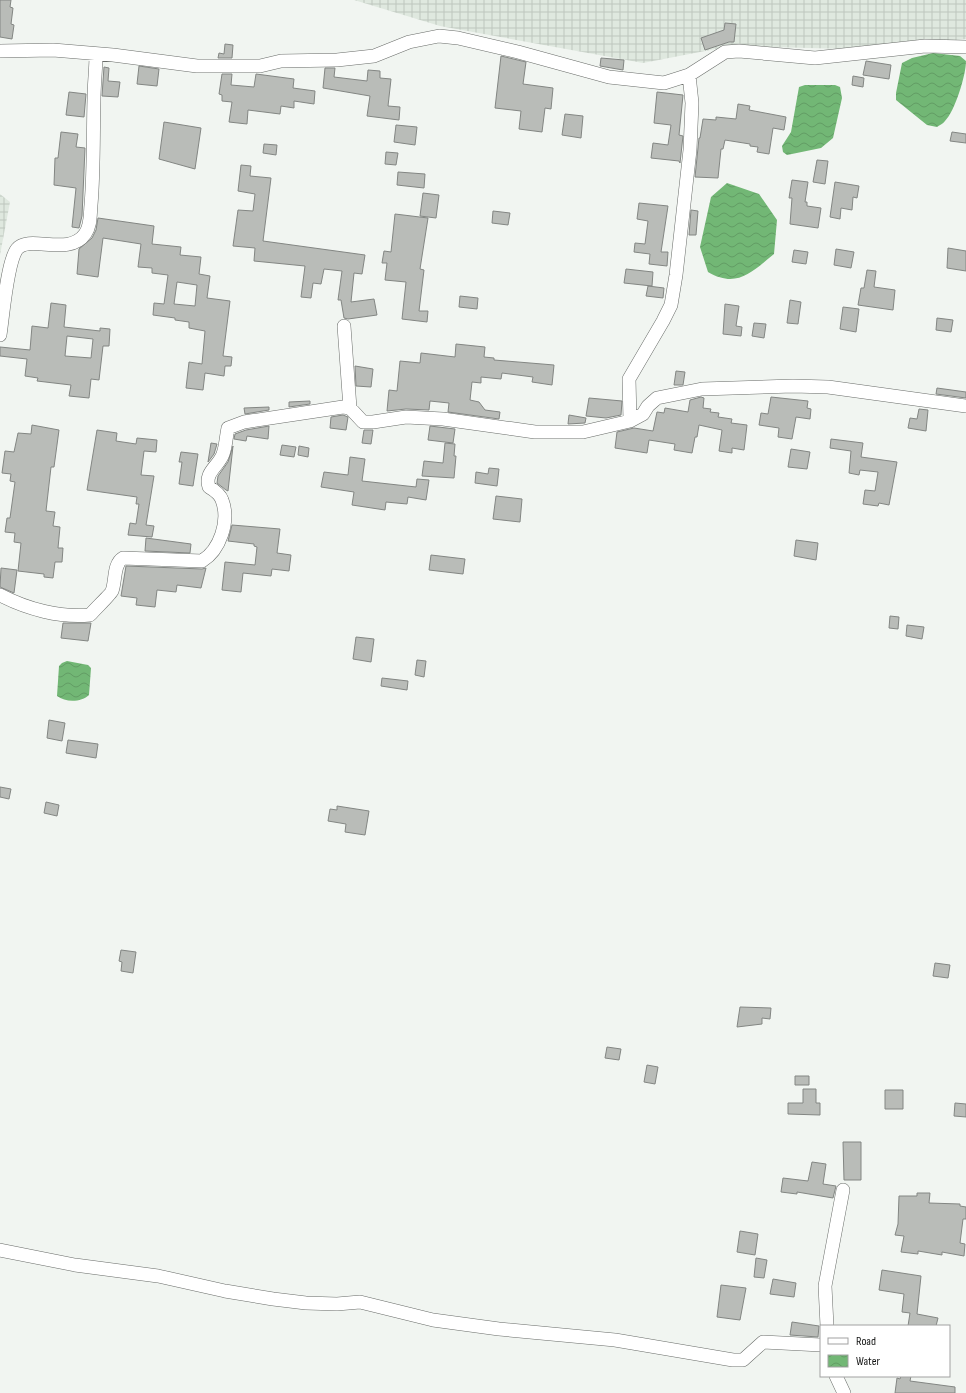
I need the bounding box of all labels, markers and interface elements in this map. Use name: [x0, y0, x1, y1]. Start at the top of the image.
legend: [820, 1325, 950, 1377]
text: Road: [856, 1334, 876, 1349]
text: Water: [856, 1354, 880, 1369]

